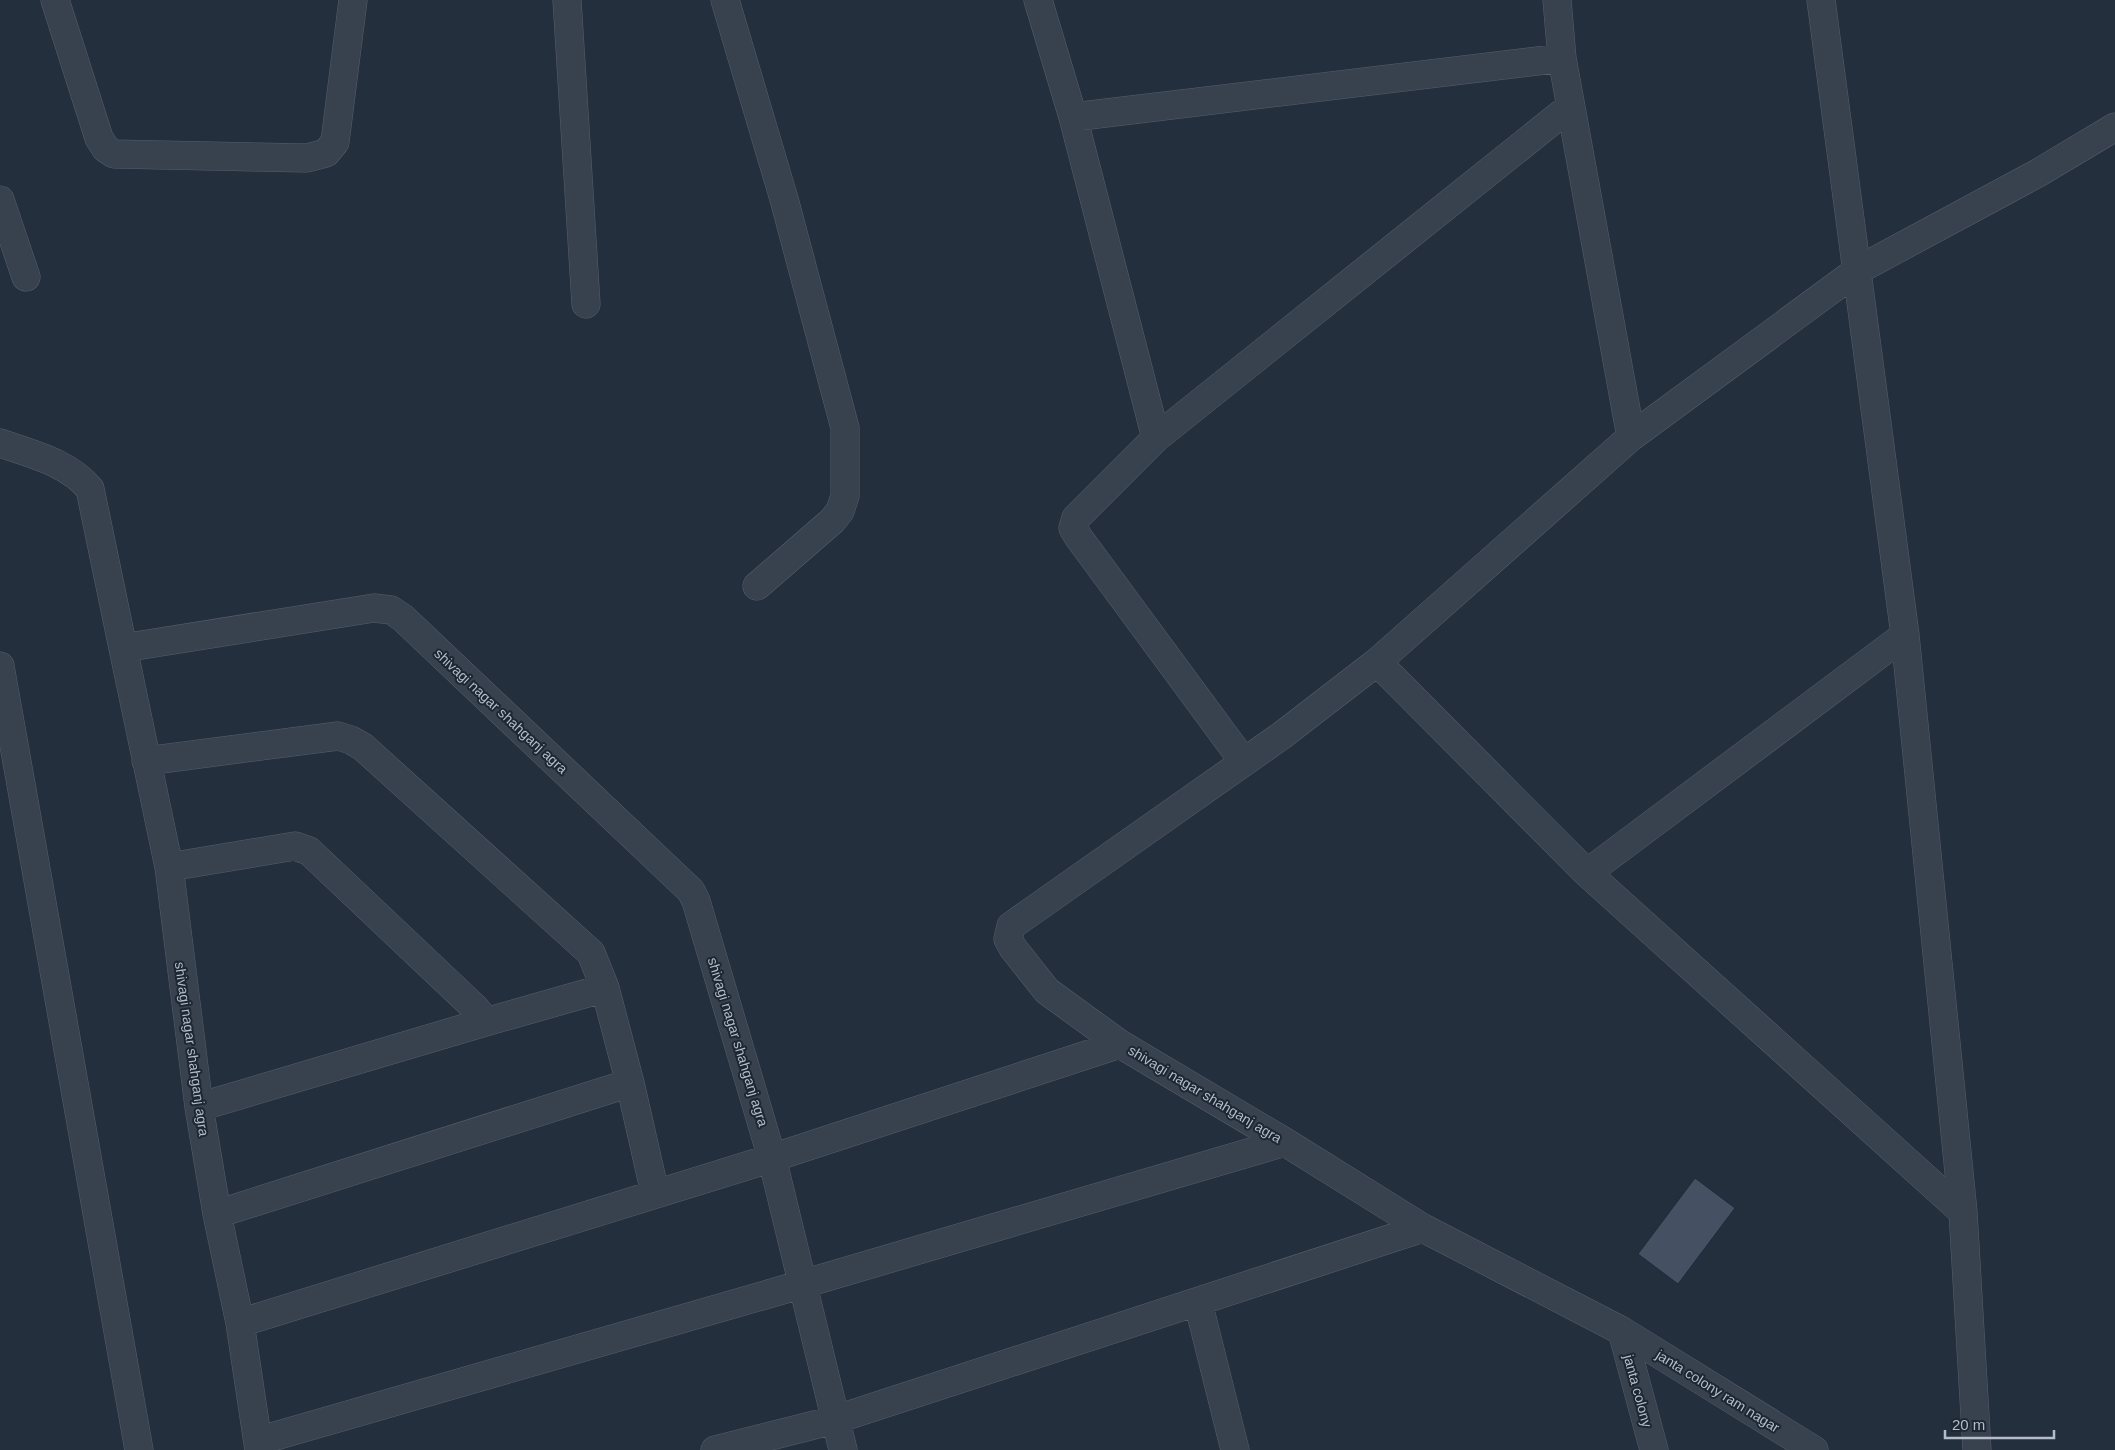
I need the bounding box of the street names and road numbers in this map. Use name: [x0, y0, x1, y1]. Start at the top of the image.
street label: shivagi nagar shahganj agra: [431, 645, 571, 777]
street label: shivagi nagar shahganj agra: [705, 956, 771, 1129]
street label: shivagi nagar shahganj agra: [172, 961, 212, 1137]
street label: shivagi nagar shahganj agra: [1125, 1042, 1285, 1146]
street label: janta colony ram nagar: [1653, 1346, 1783, 1436]
street label: janta colony: [1620, 1352, 1655, 1429]

